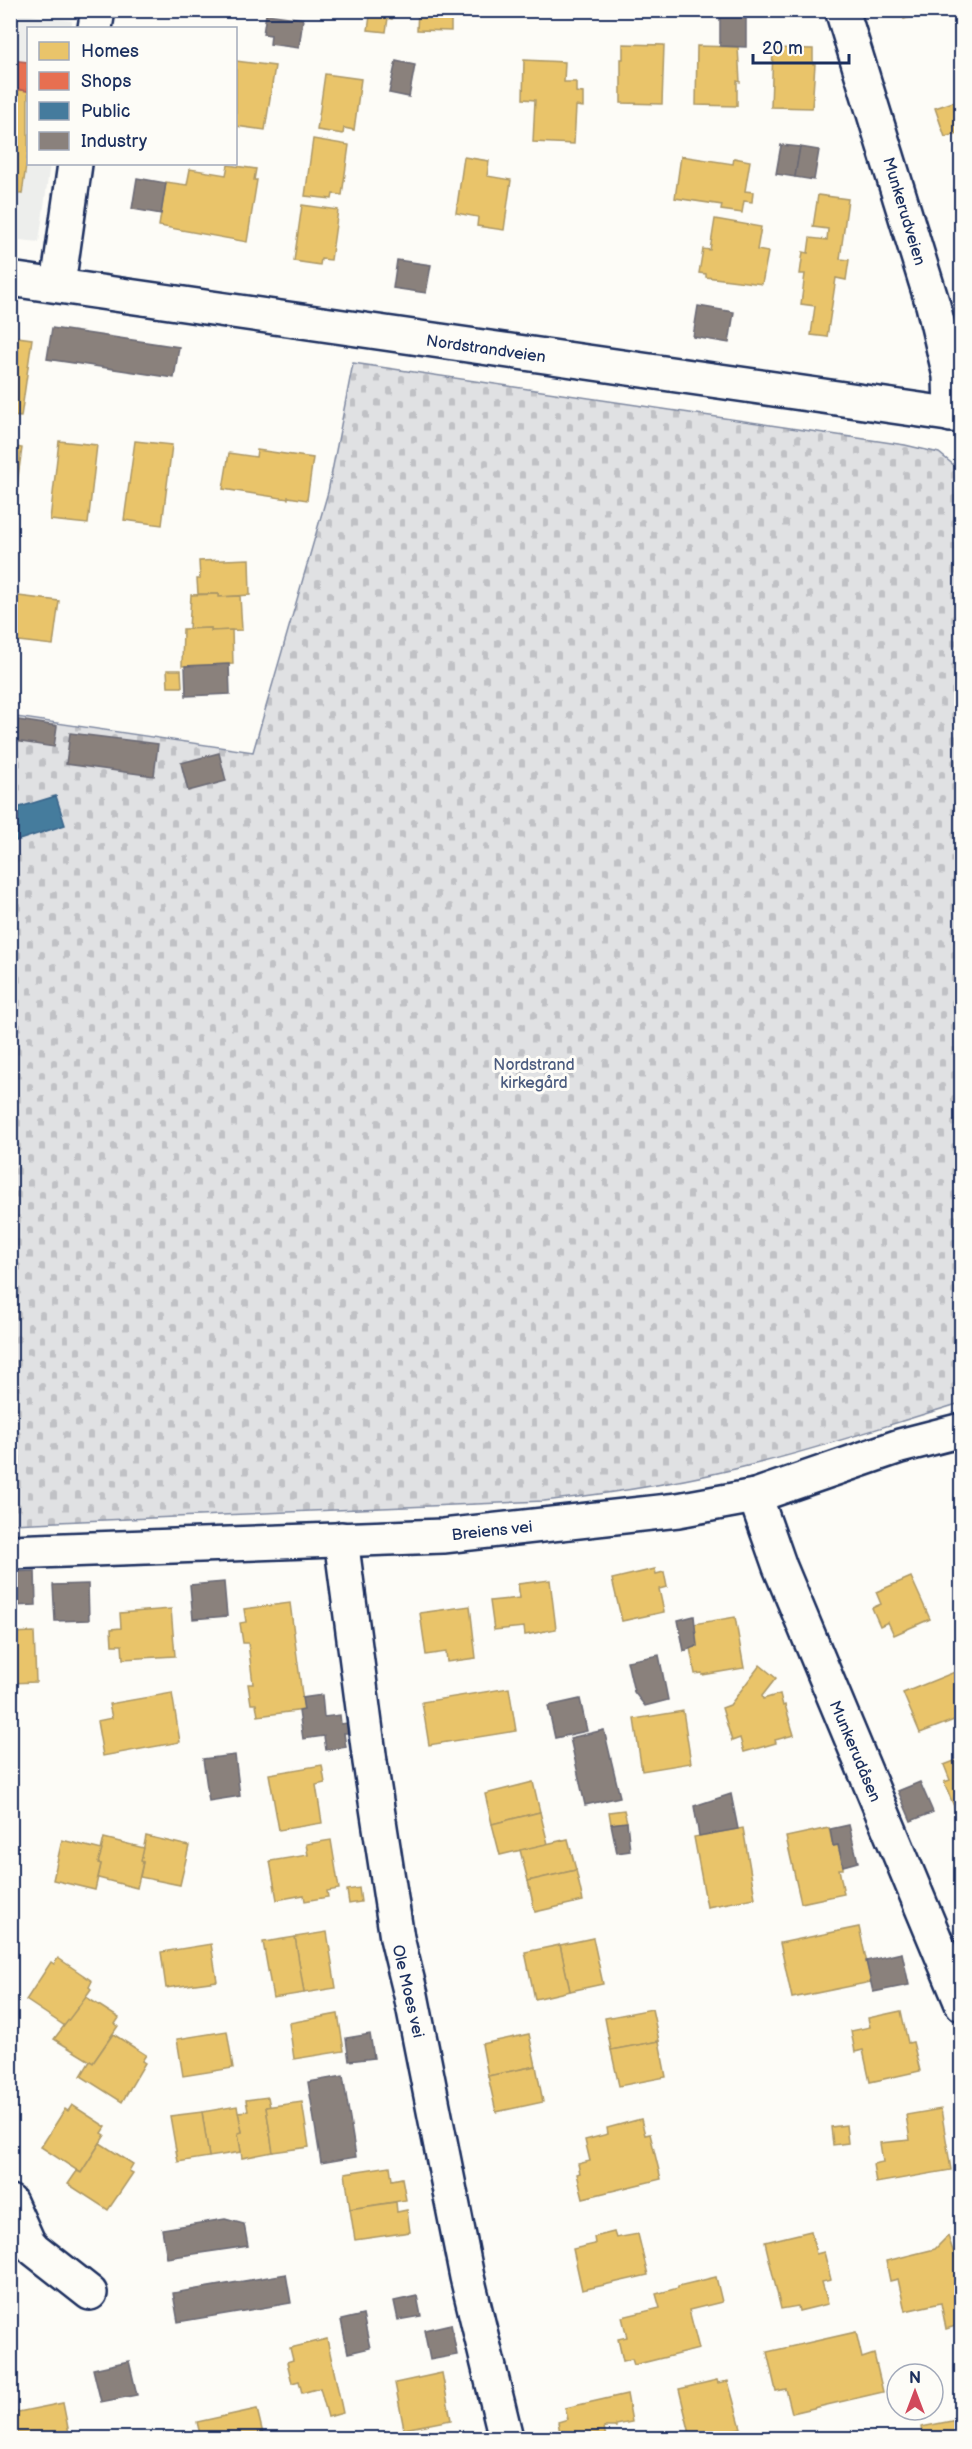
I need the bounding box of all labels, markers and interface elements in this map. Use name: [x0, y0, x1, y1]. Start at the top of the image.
legend: [27, 27, 237, 165]
scale bar: [753, 27, 849, 65]
text: 20 m: [762, 38, 803, 59]
text: Homes: [81, 41, 139, 62]
text: Shops: [81, 71, 132, 92]
text: Public: [81, 101, 130, 122]
text: Industry: [81, 131, 148, 152]
street label: Munkerudveien: [878, 155, 929, 268]
street label: Nordstrandveien: [425, 332, 547, 367]
park label: Nordstrand kirkegård: [493, 1056, 575, 1093]
street label: Breiens vei: [451, 1518, 533, 1545]
street label: Munkerudåsen: [825, 1698, 884, 1805]
street label: Ole Moes vei: [388, 1943, 427, 2040]
north arrow: [885, 2362, 945, 2422]
text: N: [909, 2369, 921, 2388]

